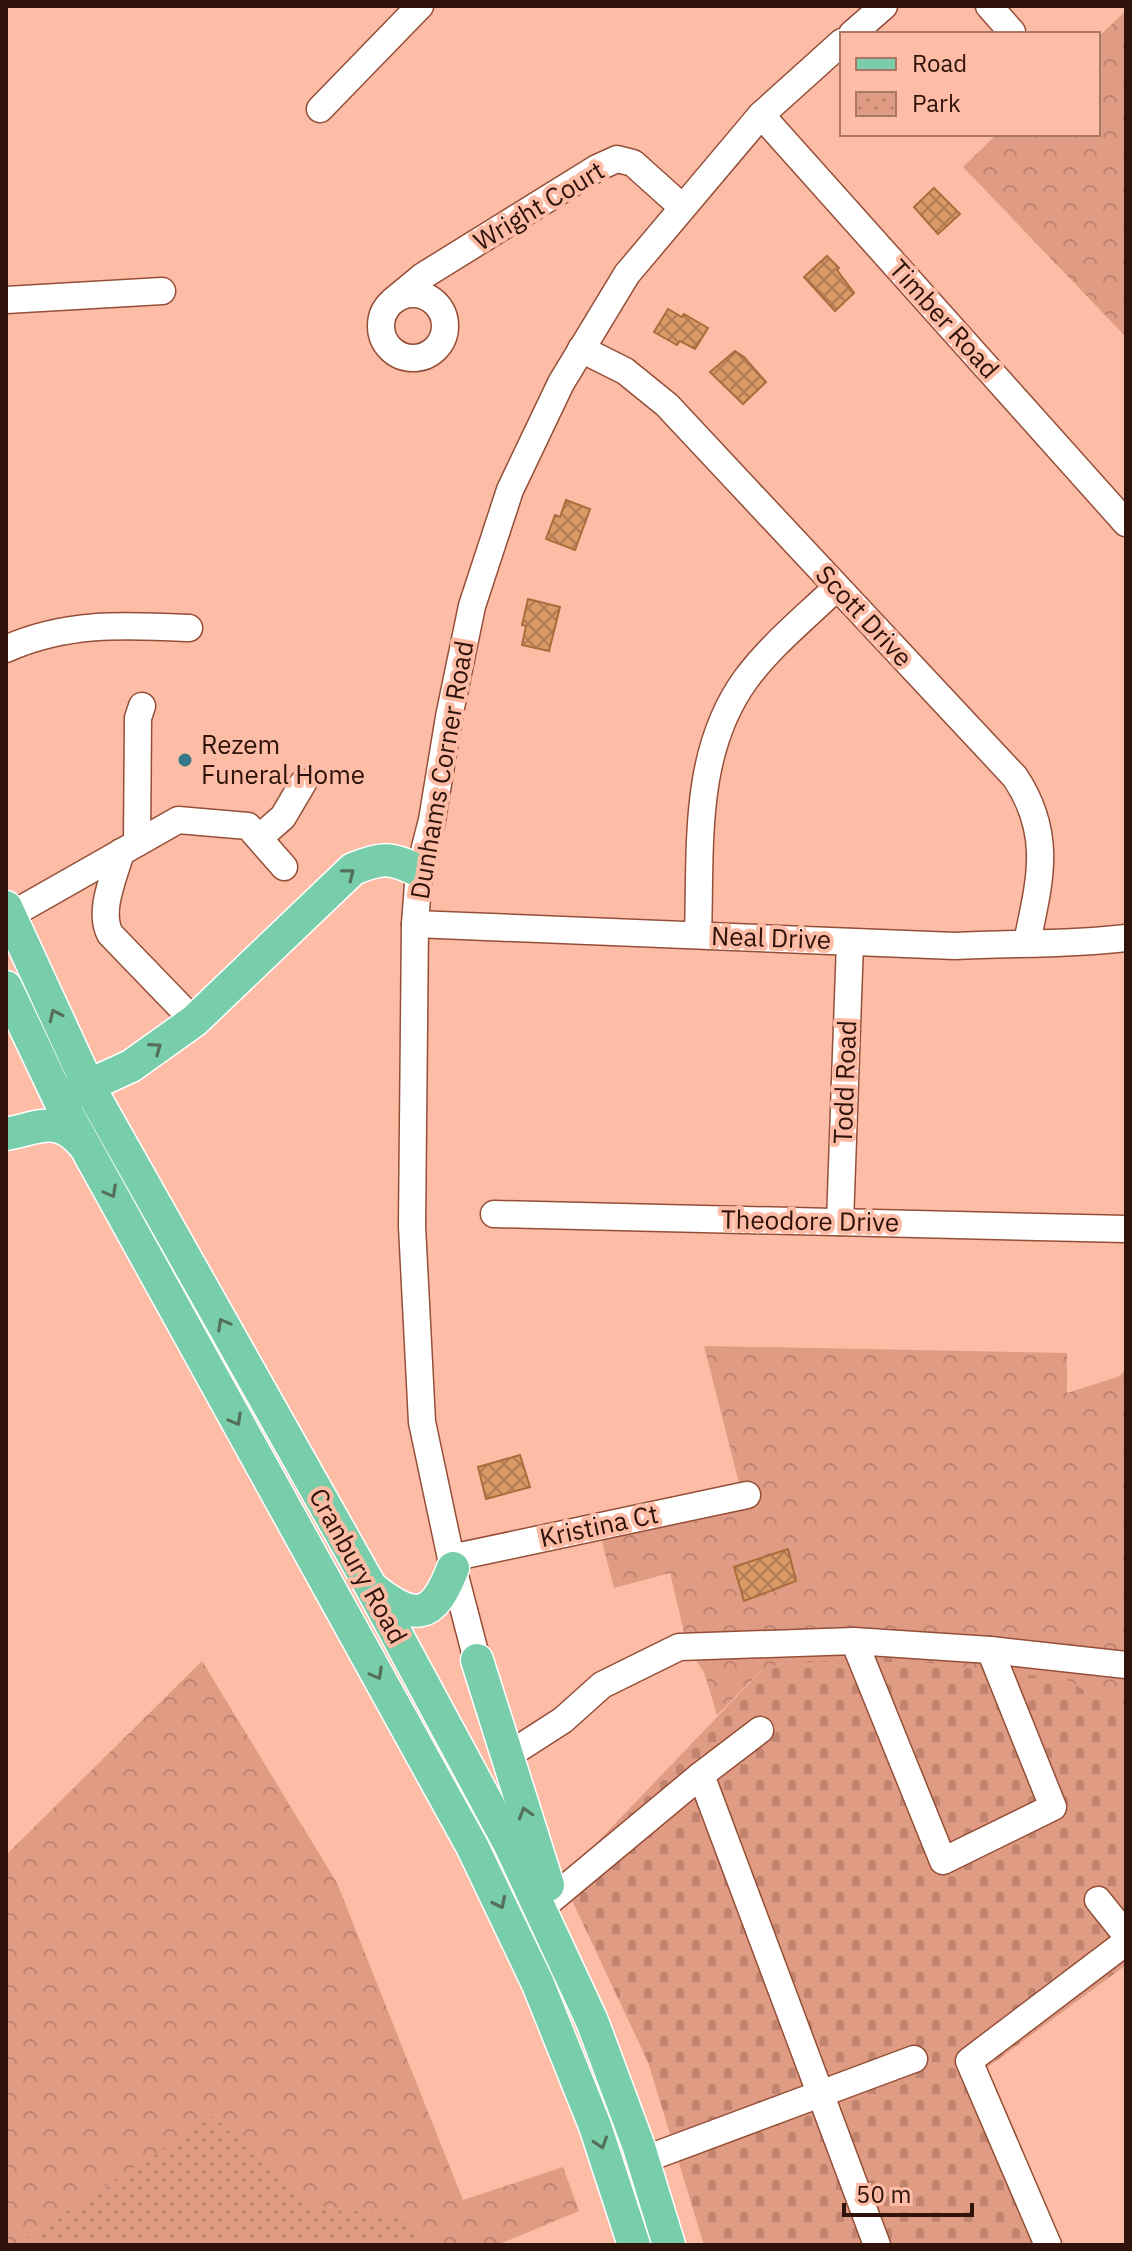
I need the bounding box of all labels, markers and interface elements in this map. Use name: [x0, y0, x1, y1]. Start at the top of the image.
legend: [840, 32, 1100, 136]
text: Road: [912, 47, 967, 79]
text: Park: [912, 87, 961, 119]
street label: Wright Court: [467, 153, 610, 258]
street label: Timber Road: [882, 252, 1007, 385]
street label: Scott Drive: [809, 557, 921, 673]
street label: Dunhams Corner Road: [402, 638, 480, 902]
place label: Rezem Funeral Home: [201, 727, 365, 791]
marker: Rezem Funeral Home: [176, 751, 194, 769]
one-way arrow: [340, 870, 355, 884]
street label: Neal Drive: [710, 918, 832, 956]
one-way arrow: [49, 1008, 65, 1023]
street label: Todd Road: [825, 1020, 863, 1144]
one-way arrow: [148, 1043, 162, 1058]
one-way arrow: [101, 1184, 116, 1198]
street label: Theodore Drive: [721, 1201, 899, 1239]
one-way arrow: [217, 1319, 233, 1333]
one-way arrow: [227, 1411, 242, 1426]
street label: Cranbury Road: [302, 1482, 416, 1649]
street label: Kristina Ct: [536, 1496, 661, 1554]
one-way arrow: [367, 1665, 383, 1680]
one-way arrow: [518, 1807, 534, 1821]
one-way arrow: [490, 1895, 506, 1910]
one-way arrow: [591, 2135, 607, 2149]
scale bar: [844, 2167, 972, 2217]
text: 50 m: [856, 2178, 911, 2210]

